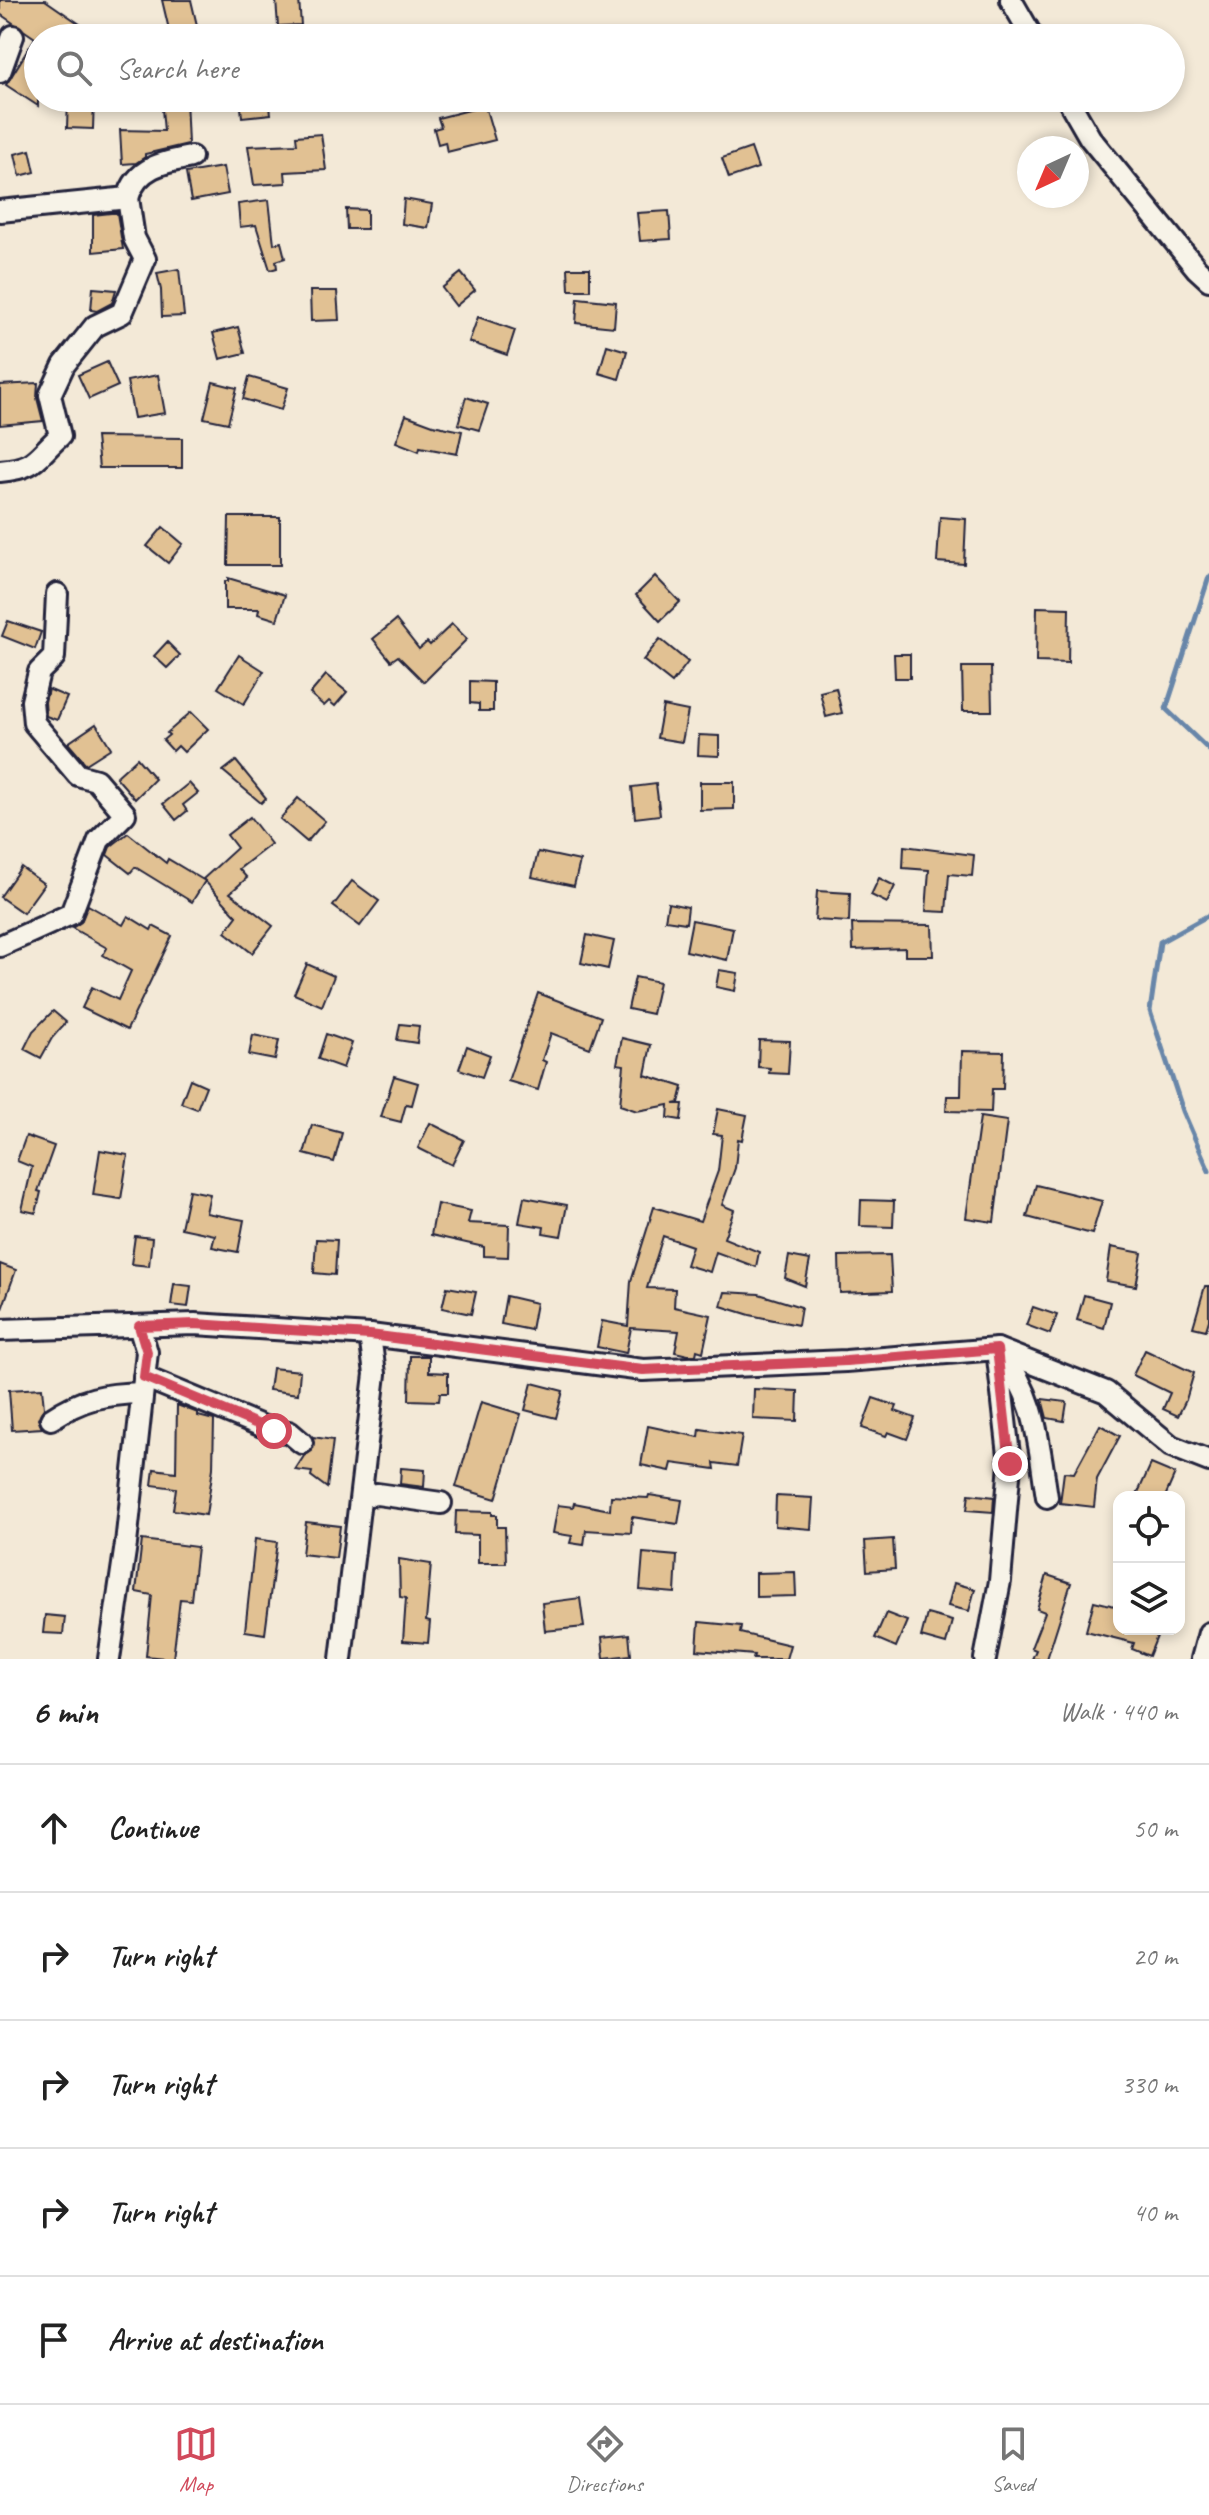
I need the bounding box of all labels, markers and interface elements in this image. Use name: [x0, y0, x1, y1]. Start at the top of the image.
search box: [24, 24, 1185, 112]
icon: search: [52, 46, 96, 90]
text: Search here: [116, 49, 238, 87]
north arrow: [1017, 136, 1089, 208]
route start: [256, 1413, 292, 1449]
route end: [992, 1446, 1028, 1482]
map controls: [1113, 1491, 1185, 1635]
button: locate: [1113, 1491, 1185, 1563]
button: layers: [1113, 1563, 1185, 1635]
text: 6 min: [32, 1690, 98, 1733]
text: Walk · 440 m: [1060, 1695, 1177, 1728]
icon: ahead: [32, 1806, 76, 1850]
text: Continue: [108, 1809, 198, 1847]
text: 50 m: [1133, 1812, 1177, 1845]
icon: right: [32, 1934, 76, 1978]
text: Turn right: [108, 1937, 213, 1975]
text: 20 m: [1133, 1940, 1177, 1973]
icon: right: [32, 2062, 76, 2106]
text: Turn right: [108, 2065, 213, 2103]
text: 330 m: [1121, 2068, 1177, 2101]
icon: right: [32, 2190, 76, 2234]
text: Turn right: [108, 2193, 213, 2231]
text: 40 m: [1133, 2196, 1177, 2229]
icon: arrive: [32, 2318, 76, 2362]
text: Arrive at destination: [108, 2321, 323, 2359]
tab: Map: [174, 2422, 218, 2498]
tab: Directions: [566, 2422, 643, 2498]
tab: Saved: [991, 2422, 1035, 2498]

